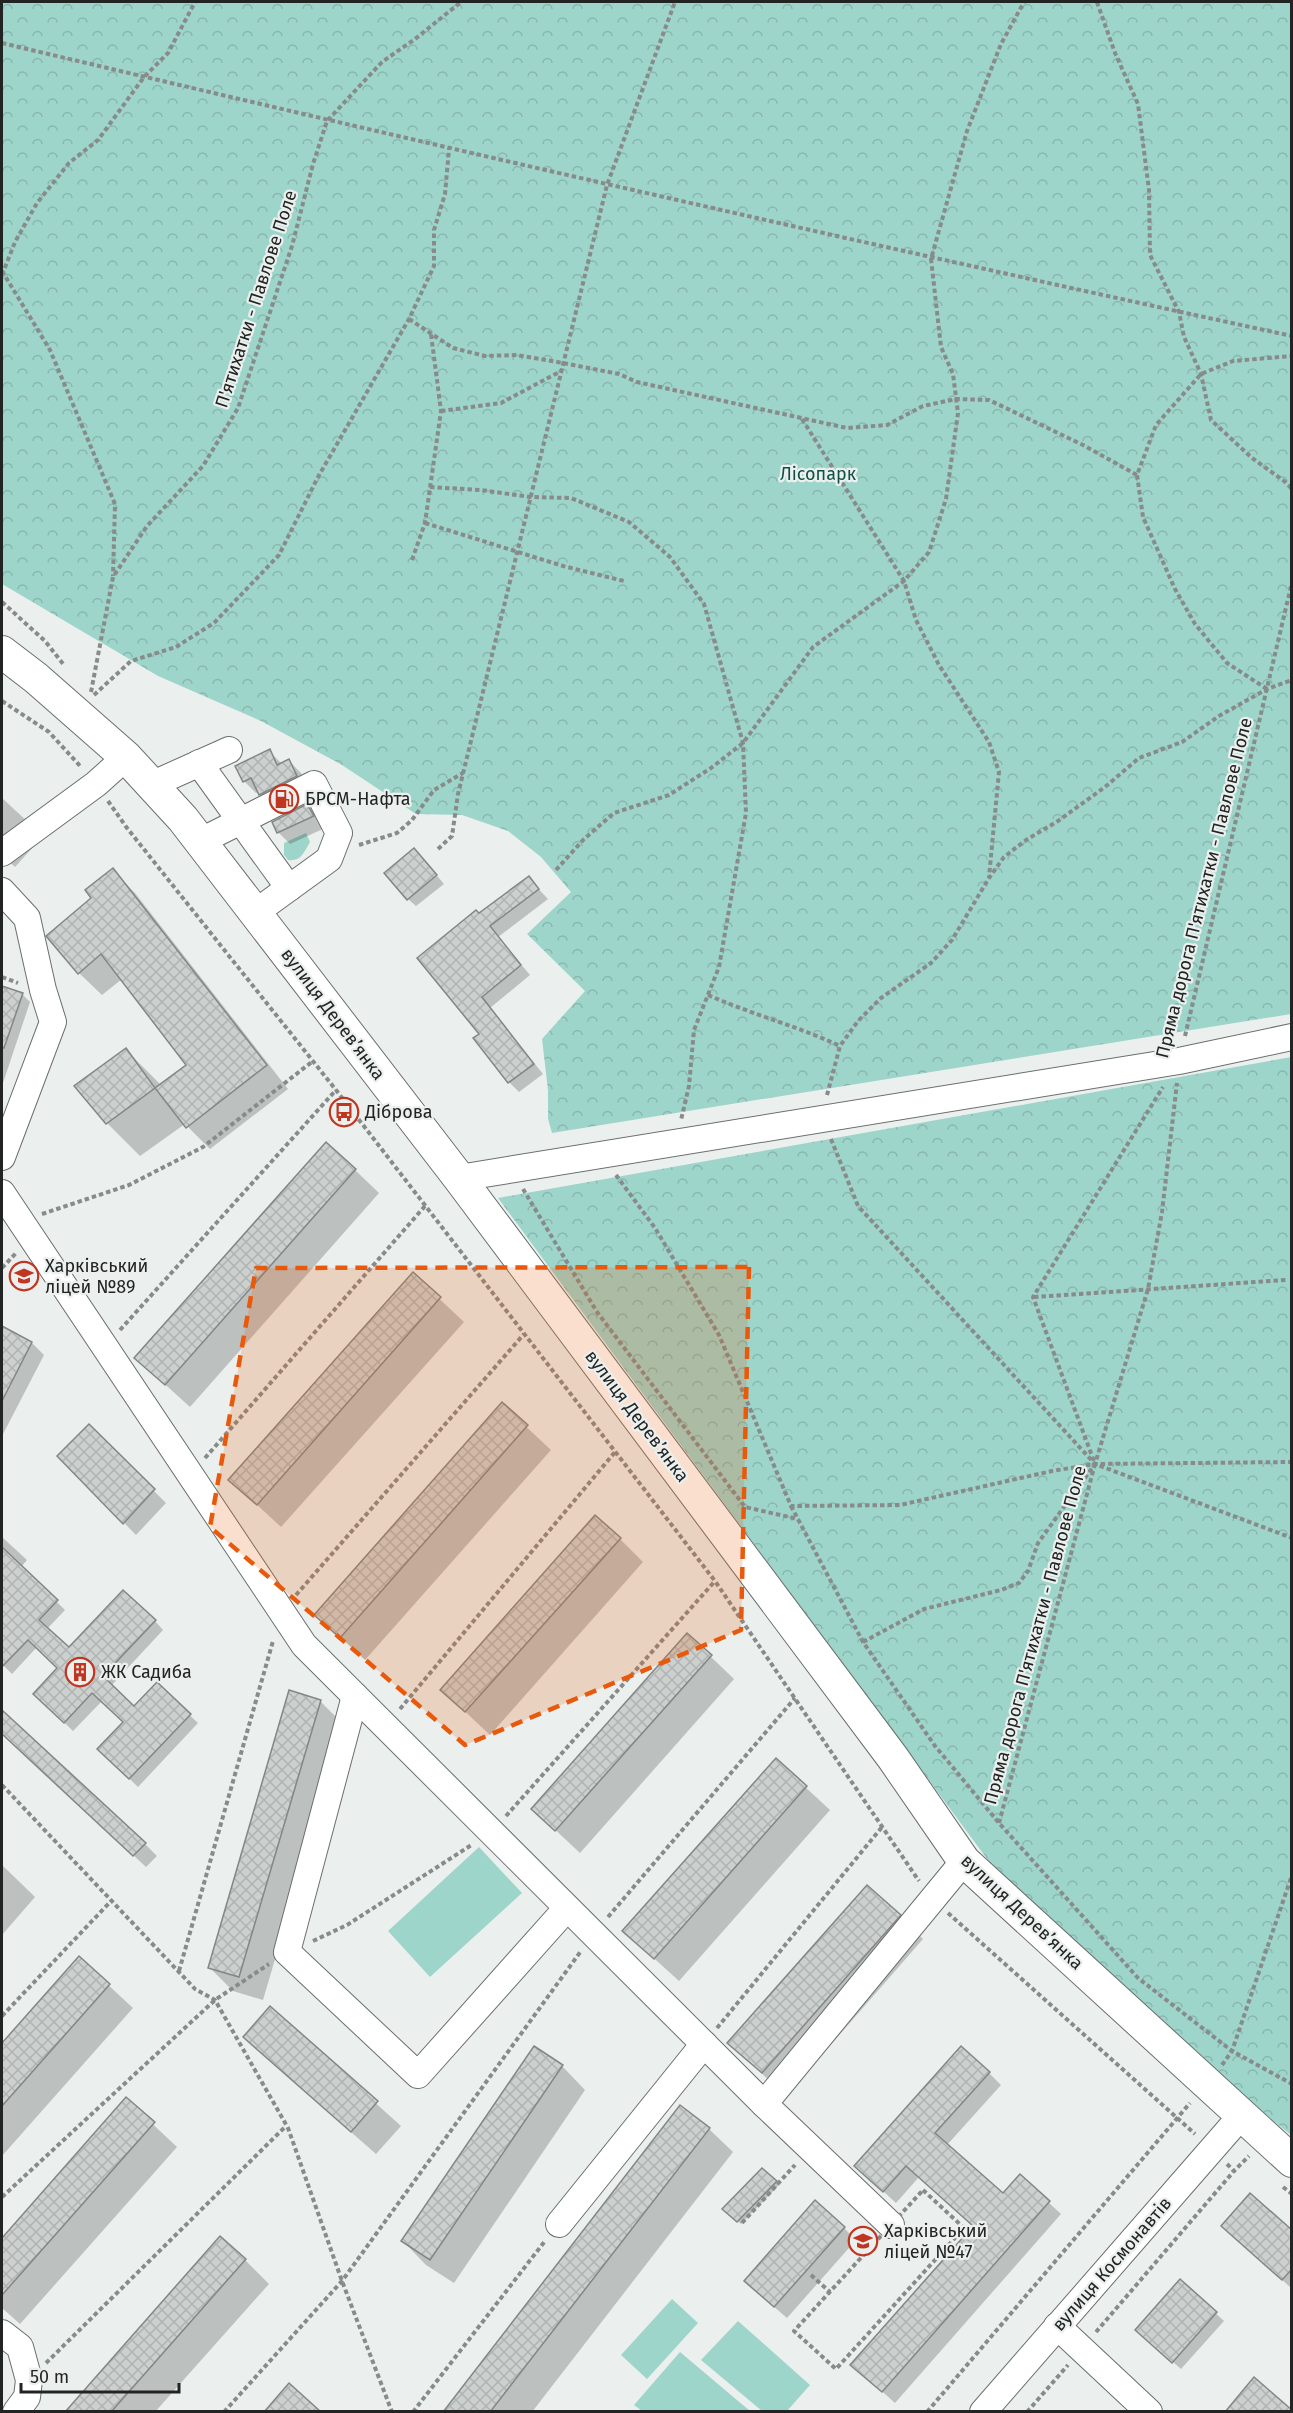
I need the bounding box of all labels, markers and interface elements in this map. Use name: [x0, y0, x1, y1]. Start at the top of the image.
street label: П'ятихатки - Павлове Поле: [210, 187, 302, 411]
park label: Лісопарк: [780, 463, 857, 485]
street label: Пряма дорога П'ятихатки - Павлове Поле: [1151, 715, 1257, 1061]
fuel station icon: БРСМ-Нафта: [268, 783, 300, 815]
place label: БРСМ-Нафта: [305, 788, 411, 810]
street label: вулиця Дерев’янка: [276, 944, 390, 1084]
bus stop icon: Діброва: [328, 1096, 360, 1128]
place label: Діброва: [364, 1101, 432, 1123]
place label: Харківський ліцей №89: [45, 1255, 148, 1298]
school or university icon: Харківський ліцей №89: [8, 1260, 40, 1292]
street label: вулиця Дерев’янка: [580, 1346, 694, 1486]
street label: Пряма дорога П'ятихатки - Павлове Поле: [979, 1463, 1091, 1807]
building icon: ЖК Садиба: [64, 1656, 96, 1688]
place label: ЖК Садиба: [101, 1661, 192, 1683]
street label: вулиця Дерев’янка: [956, 1850, 1088, 1974]
street label: вулиця Космонавтів: [1048, 2192, 1176, 2336]
place label: Харківський ліцей №47: [884, 2220, 987, 2263]
school or university icon: Харківський ліцей №47: [847, 2225, 879, 2257]
scale bar: [21, 2356, 178, 2394]
text: 50 m: [30, 2366, 69, 2388]

